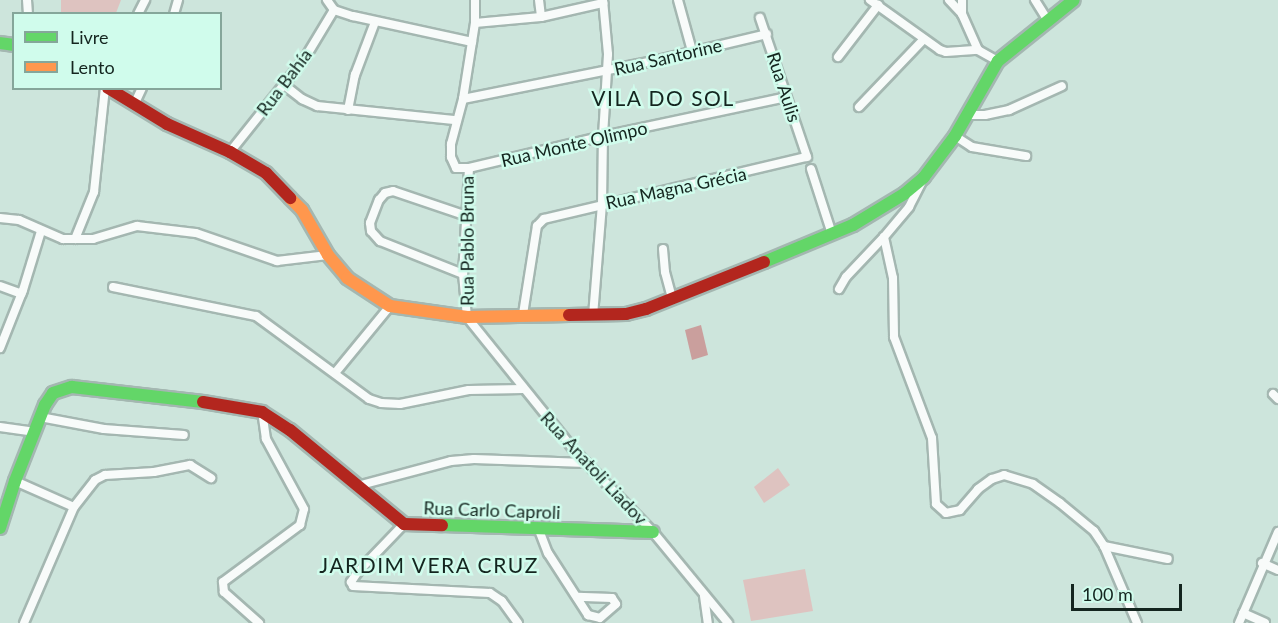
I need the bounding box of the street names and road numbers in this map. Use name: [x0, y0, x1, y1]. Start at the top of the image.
street label: Rua Santorine: [612, 34, 724, 80]
street label: Rua Bahía: [252, 44, 316, 120]
street label: Rua Aulis: [762, 49, 806, 125]
street label: Rua Monte Olimpo: [499, 117, 649, 171]
street label: Rua Magna Grécia: [604, 163, 748, 213]
street label: Rua Pablo Bruna: [456, 176, 478, 306]
street label: Rua Anatoli Liadov: [536, 407, 652, 529]
street label: Rua Carlo Caproli: [423, 497, 561, 523]

